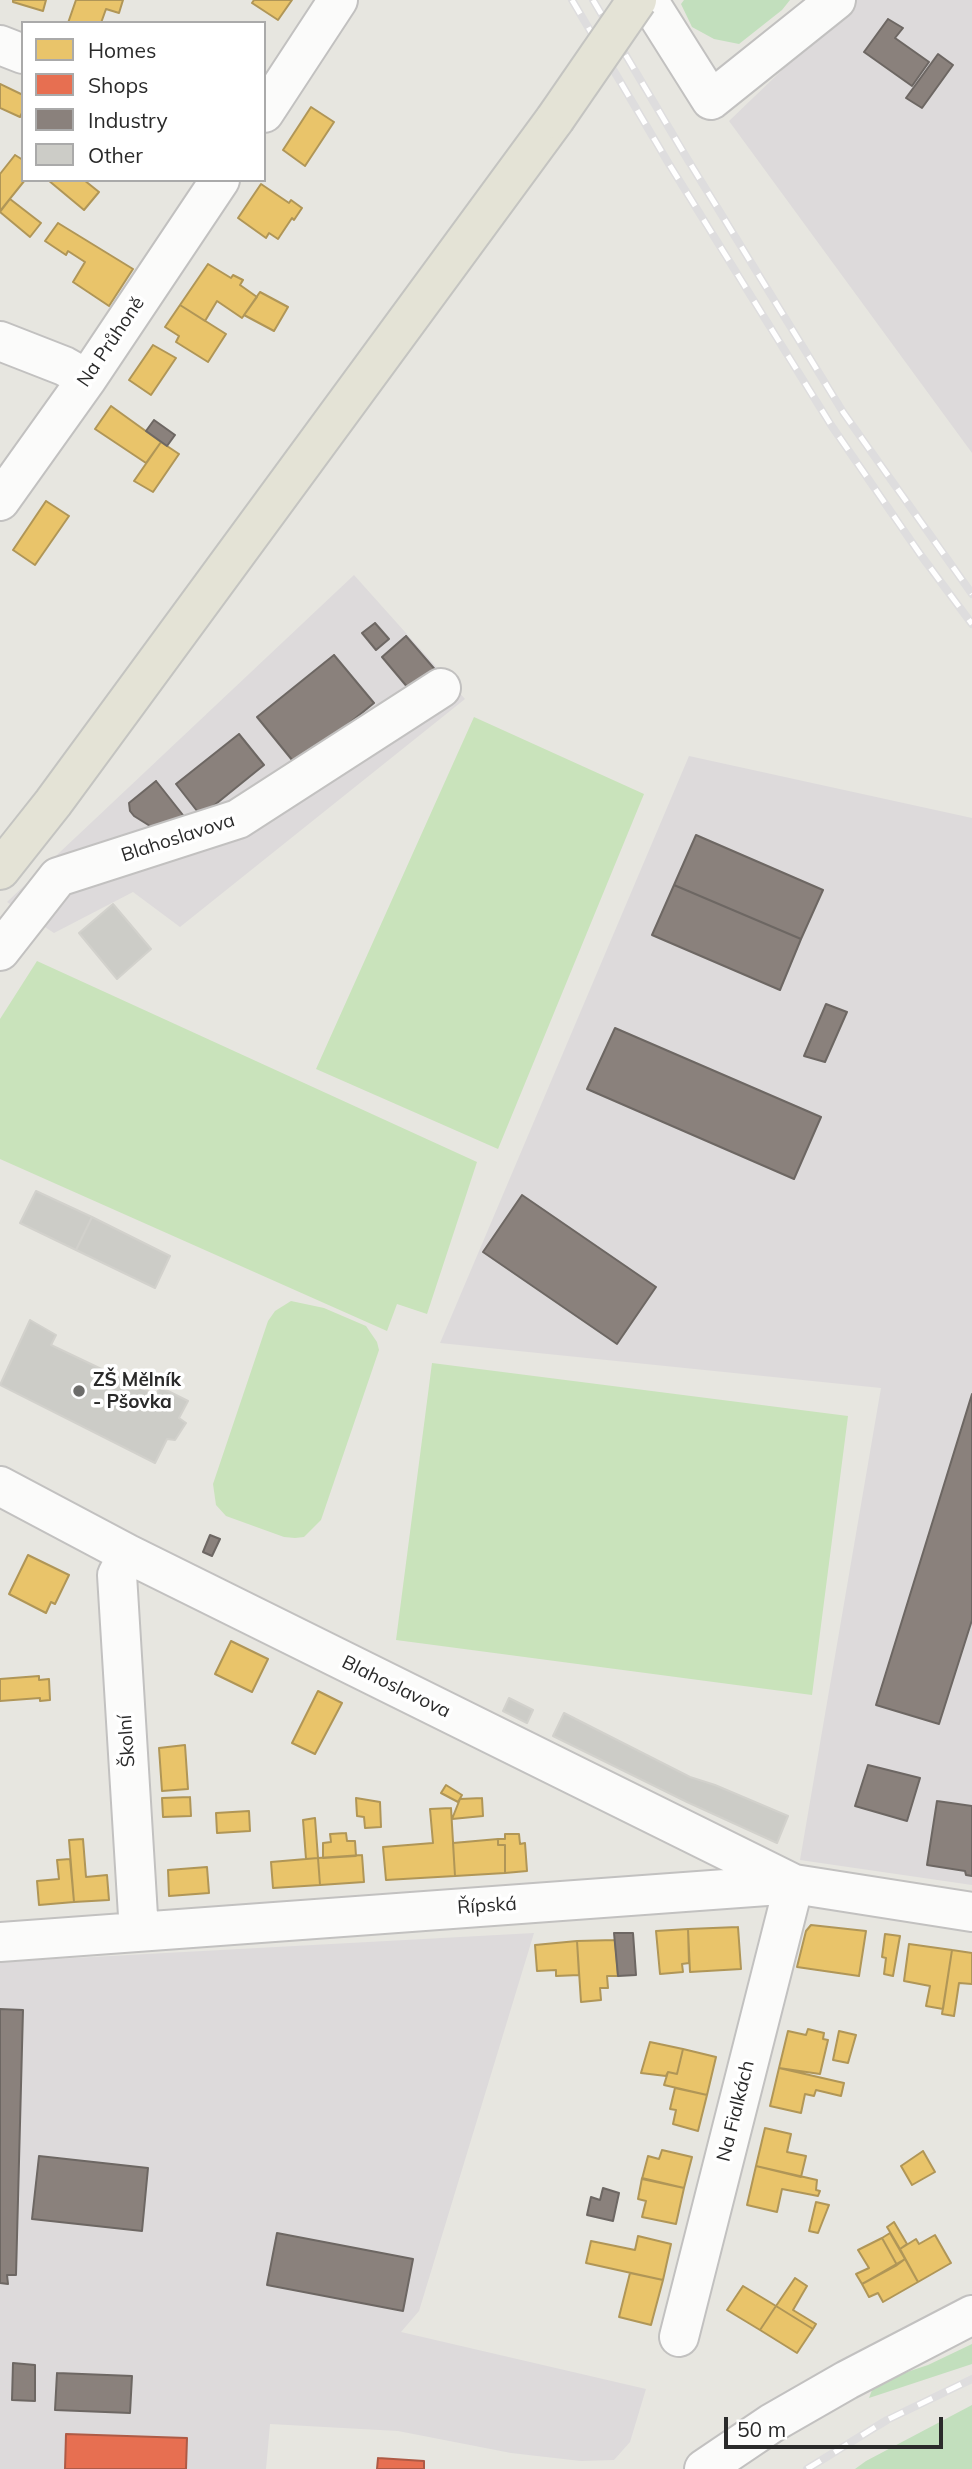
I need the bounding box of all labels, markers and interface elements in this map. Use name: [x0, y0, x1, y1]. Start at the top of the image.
legend: [21, 21, 266, 182]
text: Homes: [88, 37, 156, 63]
text: Shops: [88, 72, 148, 98]
text: Industry: [88, 107, 168, 133]
text: Other: [88, 142, 143, 168]
street label: Na Průhoně: [72, 292, 150, 392]
street label: Blahoslavova: [118, 809, 238, 867]
place label: ZŠ Mělník - Pšovka: [93, 1369, 181, 1413]
marker: ZŠ Mělník - Pšovka: [71, 1383, 87, 1399]
street label: Blahoslavova: [338, 1651, 454, 1723]
street label: Školní: [114, 1714, 140, 1768]
street label: Řípská: [456, 1893, 518, 1919]
street label: Na Fialkách: [712, 2058, 760, 2164]
scale bar: [727, 2402, 946, 2446]
text: 50 m: [737, 2416, 786, 2442]

